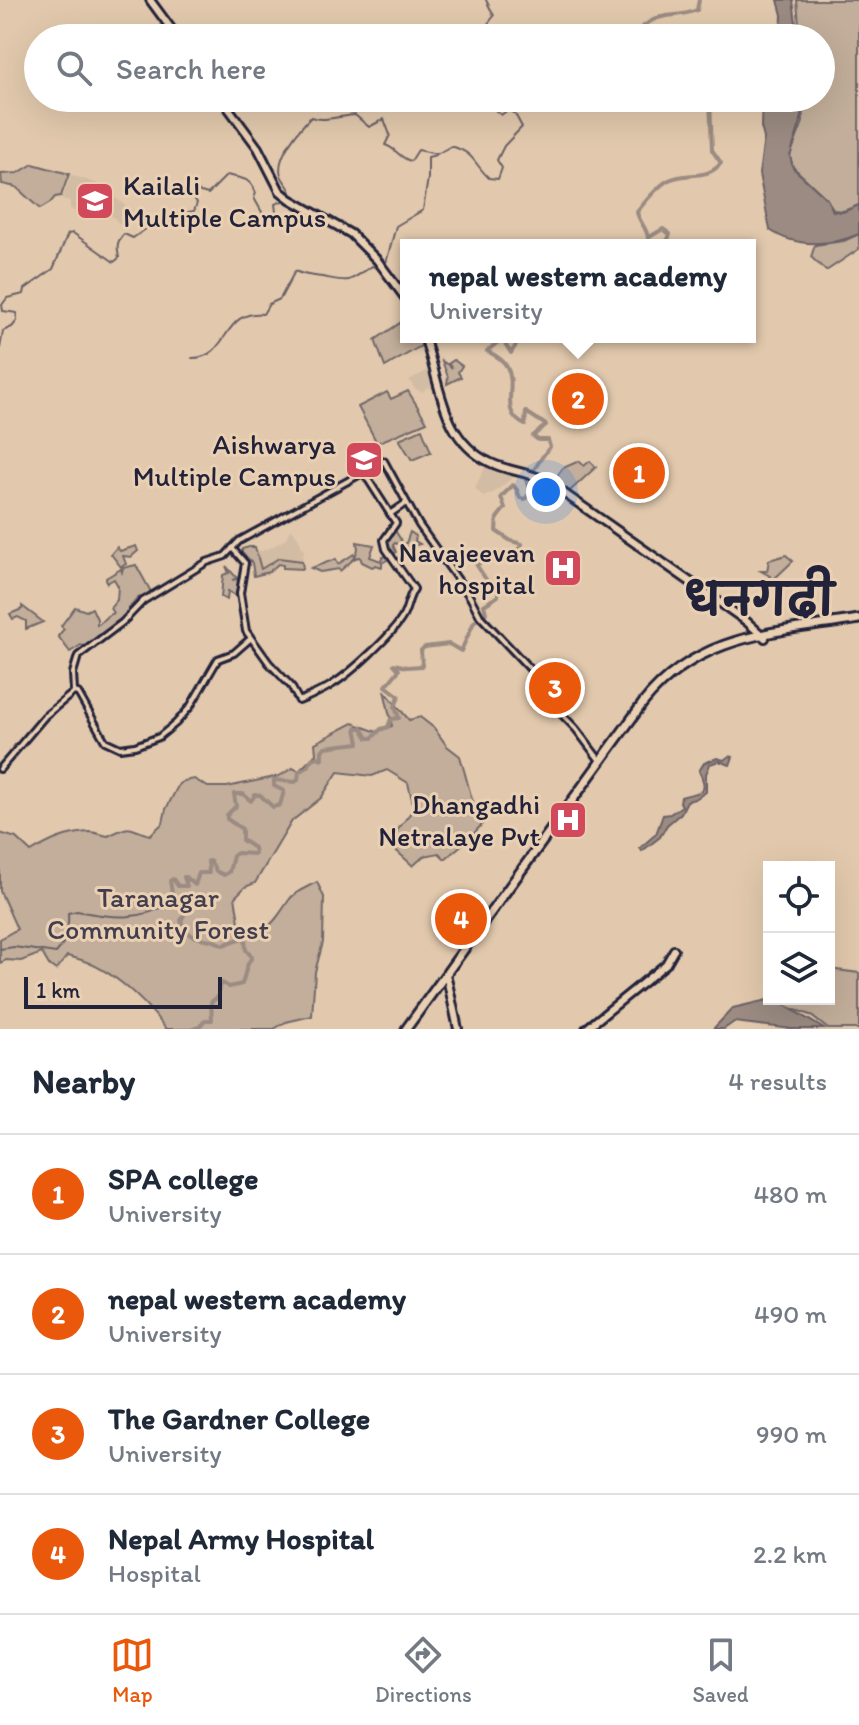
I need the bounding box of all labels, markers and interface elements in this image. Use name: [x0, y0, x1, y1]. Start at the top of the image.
search box: [24, 24, 835, 112]
icon: search: [52, 46, 96, 90]
text: Search here: [116, 50, 266, 87]
place label: Kailali Multiple Campus: [123, 168, 326, 234]
school or university icon: Kailali Multiple Campus: [74, 180, 116, 222]
popup: [400, 239, 756, 343]
text: nepal western academy: [429, 257, 727, 294]
text: University: [429, 294, 543, 326]
pin: 2: [552, 369, 604, 429]
place label: Aishwarya Multiple Campus: [133, 427, 336, 493]
school or university icon: Aishwarya Multiple Campus: [343, 439, 385, 481]
pin: 1: [613, 443, 665, 503]
your location: [526, 472, 566, 512]
place label: Navajeevan hospital: [399, 535, 535, 601]
hospital icon: Navajeevan hospital: [542, 547, 584, 589]
district label: धनगढी: [684, 565, 837, 626]
pin: 3: [529, 658, 581, 718]
place label: Dhangadhi Netralaye Pvt: [378, 787, 540, 853]
hospital icon: Dhangadhi Netralaye Pvt: [547, 799, 589, 841]
map controls: [763, 861, 835, 1005]
button: locate: [763, 861, 835, 933]
park label: Taranagar Community Forest: [47, 880, 269, 946]
pin: 4: [435, 889, 487, 949]
button: layers: [763, 933, 835, 1005]
scale bar: [24, 973, 222, 1009]
text: 1 km: [36, 977, 80, 1004]
text: Nearby: [32, 1061, 135, 1102]
text: 4 results: [728, 1065, 827, 1097]
text: SPA college: [108, 1160, 258, 1197]
text: 1: [52, 1178, 64, 1210]
text: 480 m: [753, 1178, 827, 1210]
text: University: [108, 1197, 222, 1229]
text: nepal western academy: [108, 1280, 406, 1317]
text: 2: [51, 1298, 65, 1330]
text: 490 m: [754, 1298, 827, 1330]
text: University: [108, 1317, 222, 1349]
text: The Gardner College: [108, 1400, 370, 1437]
text: 3: [51, 1418, 65, 1450]
text: 990 m: [756, 1418, 827, 1450]
text: University: [108, 1437, 222, 1469]
text: Nepal Army Hospital: [108, 1520, 374, 1557]
text: 4: [50, 1538, 66, 1570]
text: 2.2 km: [753, 1538, 827, 1570]
text: Hospital: [108, 1557, 201, 1589]
tab: Map: [110, 1633, 154, 1708]
tab: Directions: [375, 1633, 472, 1708]
tab: Saved: [692, 1633, 749, 1708]

